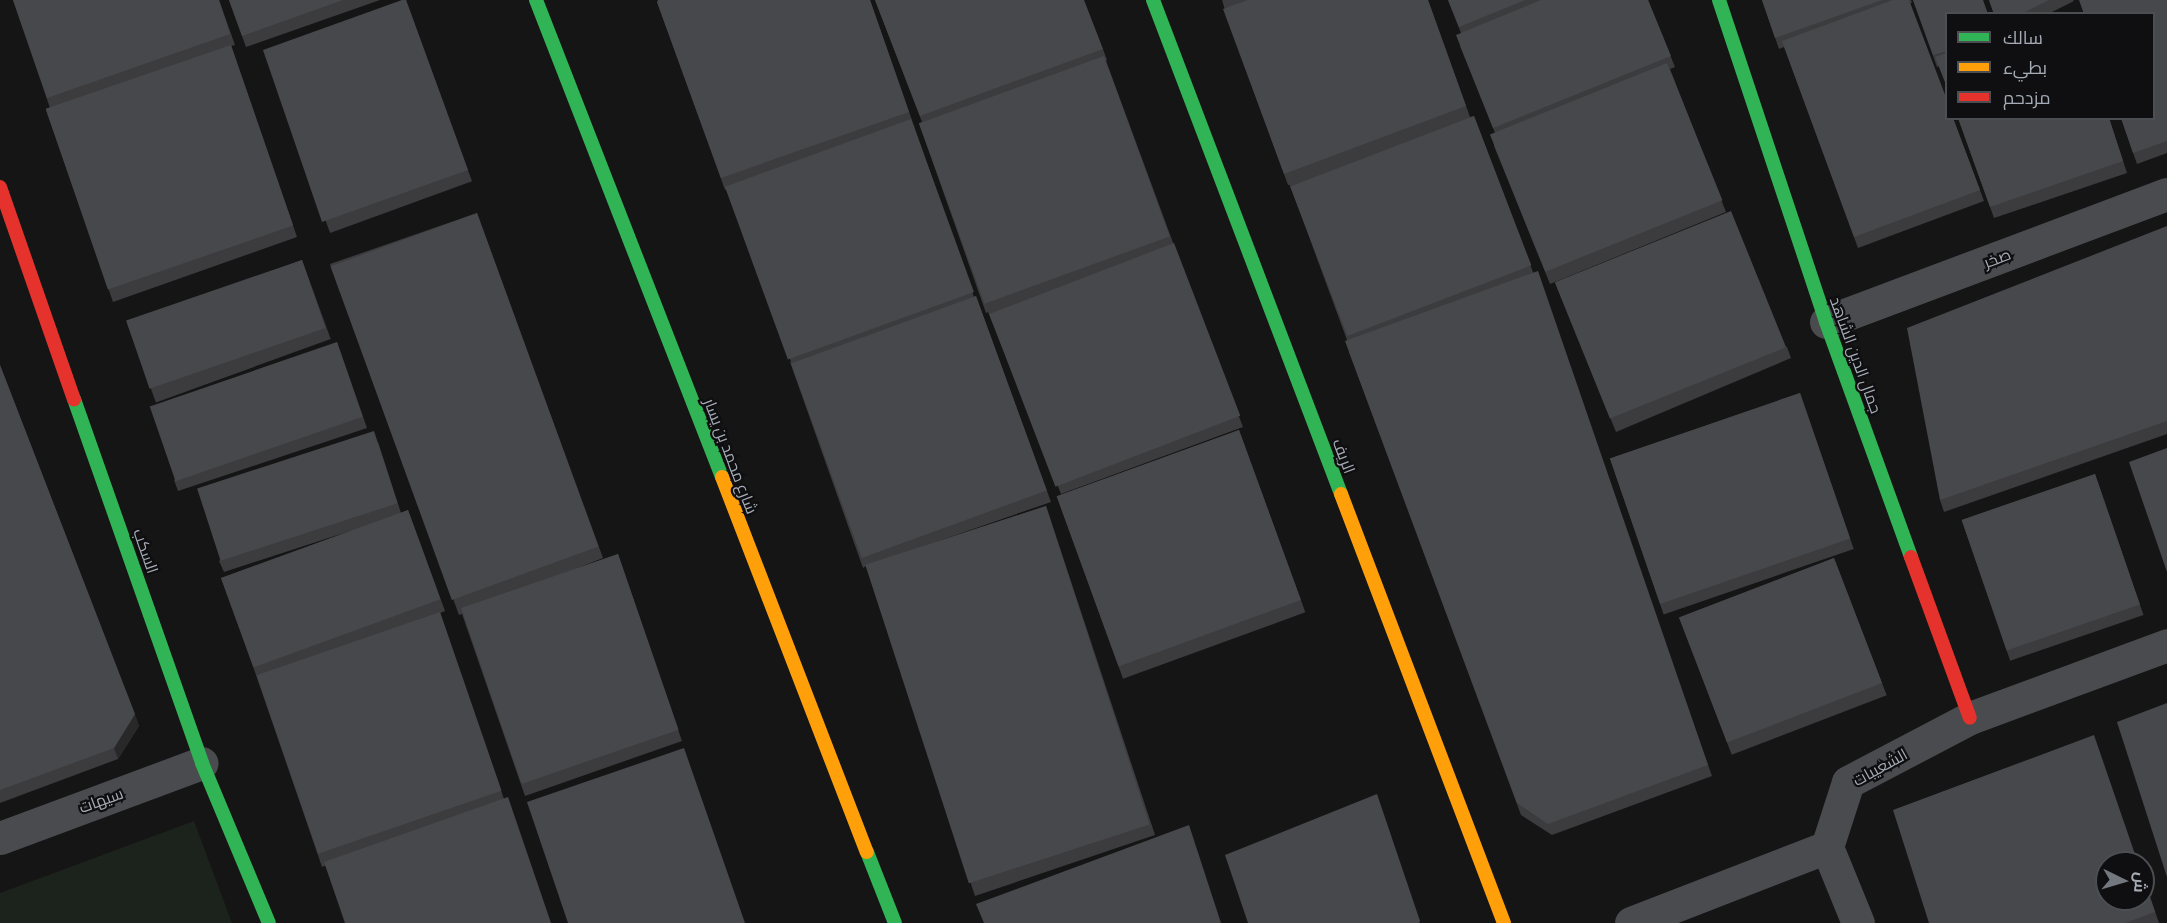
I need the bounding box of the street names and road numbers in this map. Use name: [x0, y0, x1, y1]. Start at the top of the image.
street label: صخر: [1981, 244, 2013, 272]
street label: جمال الدين الشاهد: [1826, 294, 1886, 416]
street label: شارع محمد بن يسار: [700, 395, 762, 517]
street label: الريف: [1329, 436, 1359, 476]
street label: السكب: [129, 526, 163, 576]
street label: الشعيبات: [1849, 744, 1911, 790]
street label: سيهات: [76, 783, 126, 817]

